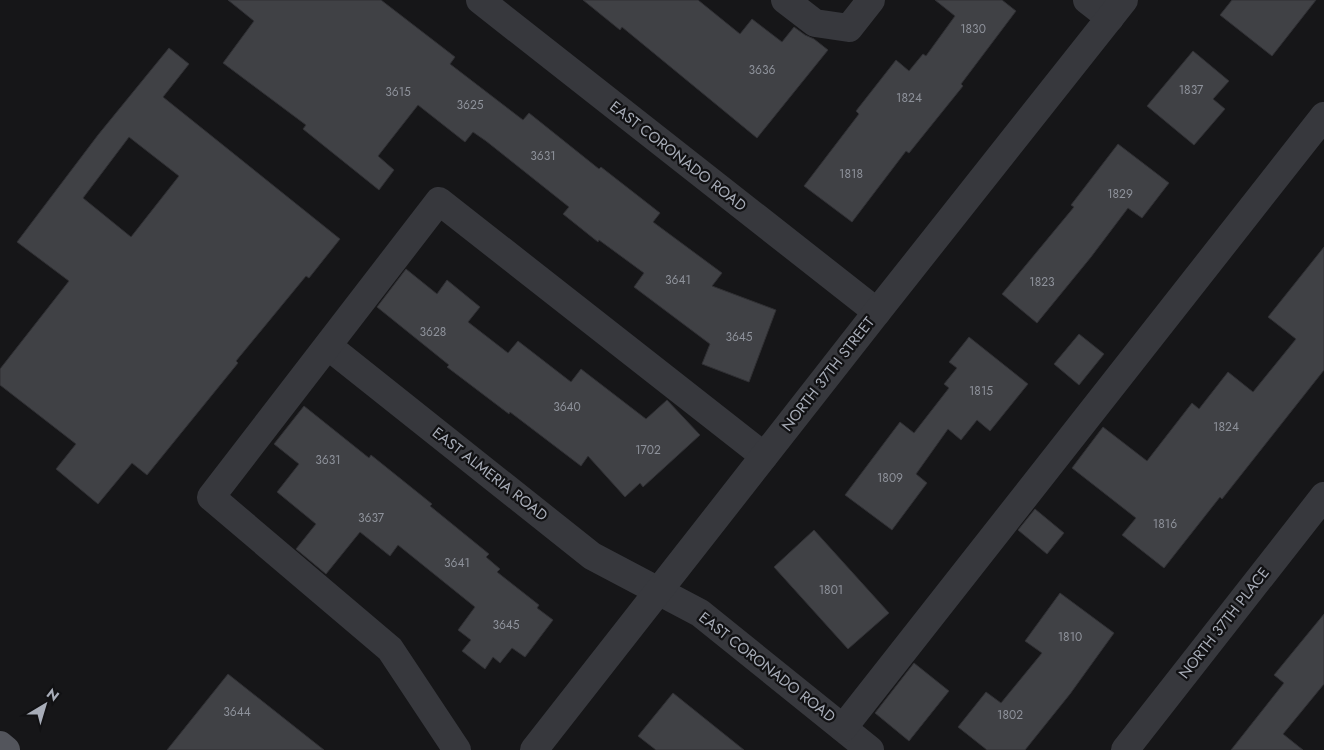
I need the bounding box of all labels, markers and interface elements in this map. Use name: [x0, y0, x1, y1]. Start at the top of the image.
house number: 1830: [960, 20, 986, 38]
house number: 3636: [749, 61, 776, 79]
house number: 1837: [1179, 81, 1204, 99]
house number: 3615: [385, 83, 411, 101]
house number: 1824: [896, 89, 922, 107]
house number: 3625: [456, 96, 484, 114]
street label: EAST CORONADO ROAD: [605, 96, 751, 216]
house number: 3631: [530, 147, 556, 165]
house number: 1818: [839, 165, 863, 183]
house number: 1829: [1107, 185, 1133, 203]
house number: 3641: [665, 271, 691, 289]
house number: 1823: [1029, 273, 1055, 291]
street label: NORTH 37TH STREET: [776, 312, 880, 436]
house number: 3628: [420, 323, 446, 341]
house number: 3645: [725, 328, 753, 346]
house number: 1815: [969, 382, 993, 400]
house number: 3640: [553, 398, 581, 416]
house number: 1824: [1213, 418, 1239, 436]
street label: EAST ALMERIA ROAD: [428, 422, 552, 526]
house number: 1702: [635, 441, 661, 459]
house number: 3631: [315, 451, 341, 469]
house number: 1809: [877, 469, 903, 487]
house number: 3637: [358, 509, 385, 527]
house number: 1816: [1153, 515, 1177, 533]
house number: 3641: [444, 554, 470, 572]
street label: NORTH 37TH PLACE: [1173, 563, 1275, 683]
house number: 1801: [819, 581, 843, 599]
street label: EAST CORONADO ROAD: [694, 607, 840, 727]
house number: 3645: [492, 616, 520, 634]
house number: 1810: [1058, 628, 1082, 646]
north arrow: [20, 680, 70, 730]
text: N: [42, 683, 64, 706]
house number: 3644: [223, 703, 251, 721]
house number: 1802: [997, 706, 1023, 724]

